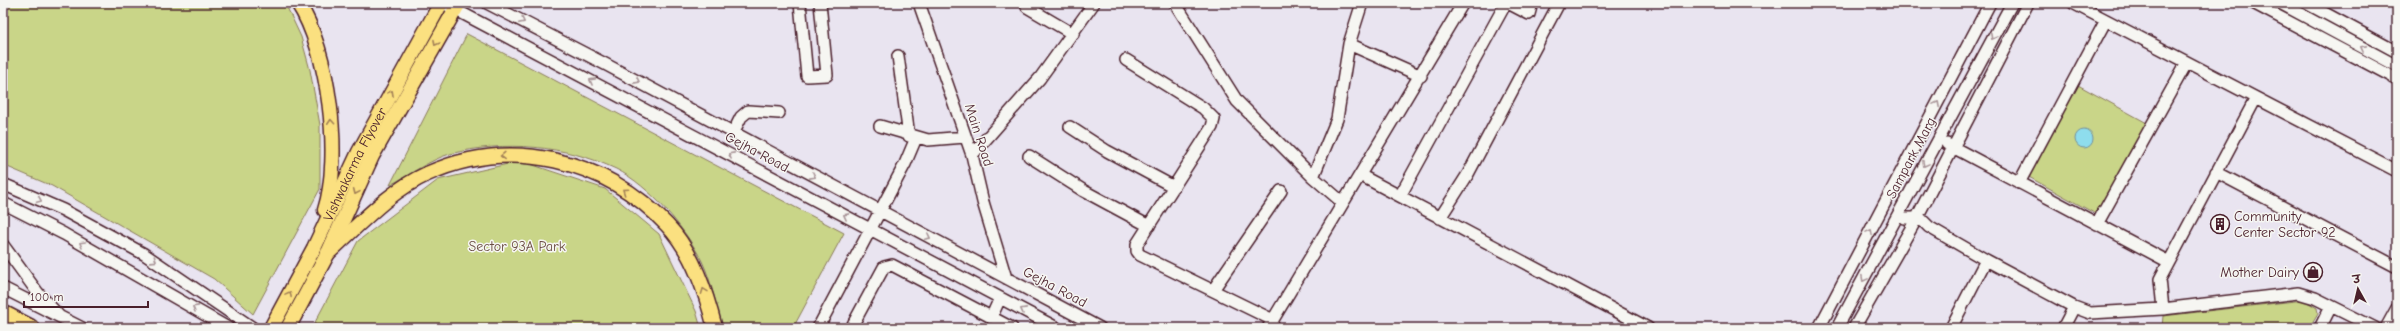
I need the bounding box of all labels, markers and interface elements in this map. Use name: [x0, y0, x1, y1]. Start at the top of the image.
one-way arrow: [518, 16, 525, 24]
one-way arrow: [1991, 33, 1998, 41]
one-way arrow: [433, 39, 441, 47]
one-way arrow: [2359, 45, 2367, 52]
one-way arrow: [633, 76, 640, 84]
one-way arrow: [588, 79, 596, 86]
one-way arrow: [387, 90, 394, 97]
one-way arrow: [1932, 101, 1940, 108]
street label: Main Road: [961, 102, 997, 168]
street label: Vishwakarma Flyover: [319, 104, 391, 224]
street label: Sampark Marg: [1882, 114, 1940, 202]
one-way arrow: [326, 119, 335, 125]
street label: Gejha Road: [722, 128, 792, 176]
one-way arrow: [500, 152, 506, 160]
one-way arrow: [728, 153, 735, 160]
one-way arrow: [1923, 160, 1930, 167]
one-way arrow: [809, 171, 816, 179]
one-way arrow: [353, 187, 361, 195]
one-way arrow: [622, 188, 629, 196]
one-way arrow: [34, 195, 42, 203]
place label: Community Center Sector 92: [2234, 208, 2336, 241]
building icon: Community Center Sector 92: [2209, 213, 2231, 235]
one-way arrow: [843, 214, 850, 221]
one-way arrow: [1865, 228, 1872, 236]
one-way arrow: [924, 233, 931, 240]
park label: Sector 93A Park: [469, 238, 566, 255]
one-way arrow: [79, 241, 86, 249]
one-way arrow: [150, 256, 157, 263]
shop icon: Mother Dairy: [2302, 261, 2324, 283]
street label: Gejha Road: [1020, 263, 1090, 311]
place label: Mother Dairy: [2220, 264, 2300, 281]
north arrow: [2338, 269, 2378, 309]
text: उ: [2351, 272, 2363, 287]
one-way arrow: [1861, 275, 1868, 282]
scale bar: [24, 283, 148, 309]
one-way arrow: [701, 287, 709, 294]
text: 100 m: [30, 290, 63, 304]
one-way arrow: [285, 290, 292, 298]
one-way arrow: [192, 305, 199, 313]
one-way arrow: [1020, 307, 1027, 315]

